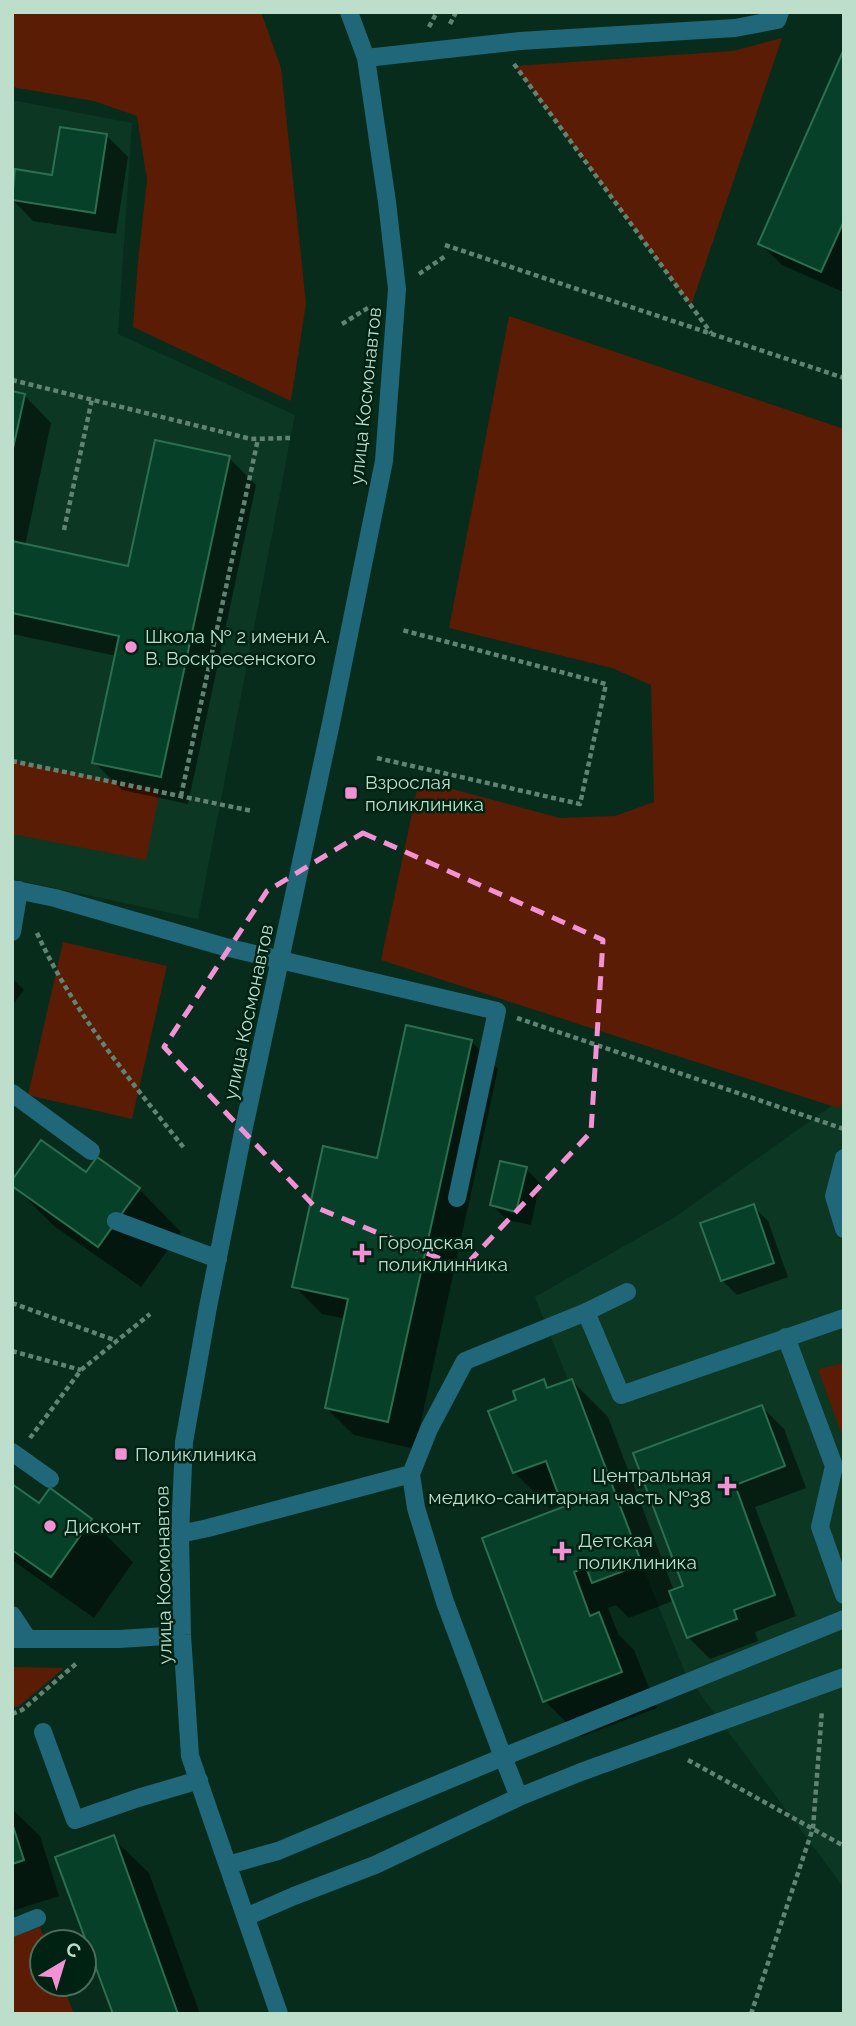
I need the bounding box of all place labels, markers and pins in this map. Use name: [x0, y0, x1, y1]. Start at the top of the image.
place label: Школа № 2 имени А. В. Воскресенского: [145, 625, 330, 669]
marker: Школа № 2 имени А. В. Воскресенского: [123, 639, 139, 655]
place label: Взрослая поликлиника: [365, 771, 484, 815]
marker: Взрослая поликлиника: [343, 785, 359, 801]
place label: Городская поликлинника: [378, 1231, 508, 1275]
marker: Городская поликлинника: [352, 1243, 372, 1263]
place label: Поликлиника: [135, 1443, 257, 1465]
marker: Поликлиника: [113, 1446, 129, 1462]
place label: Центральная медико-санитарная часть №38: [428, 1464, 711, 1508]
marker: Центральная медико-санитарная часть №38: [717, 1476, 737, 1496]
place label: Дисконт: [64, 1515, 141, 1537]
marker: Дисконт: [42, 1518, 58, 1534]
place label: Детская поликлиника: [578, 1529, 697, 1573]
marker: Детская поликлиника: [552, 1541, 572, 1561]

